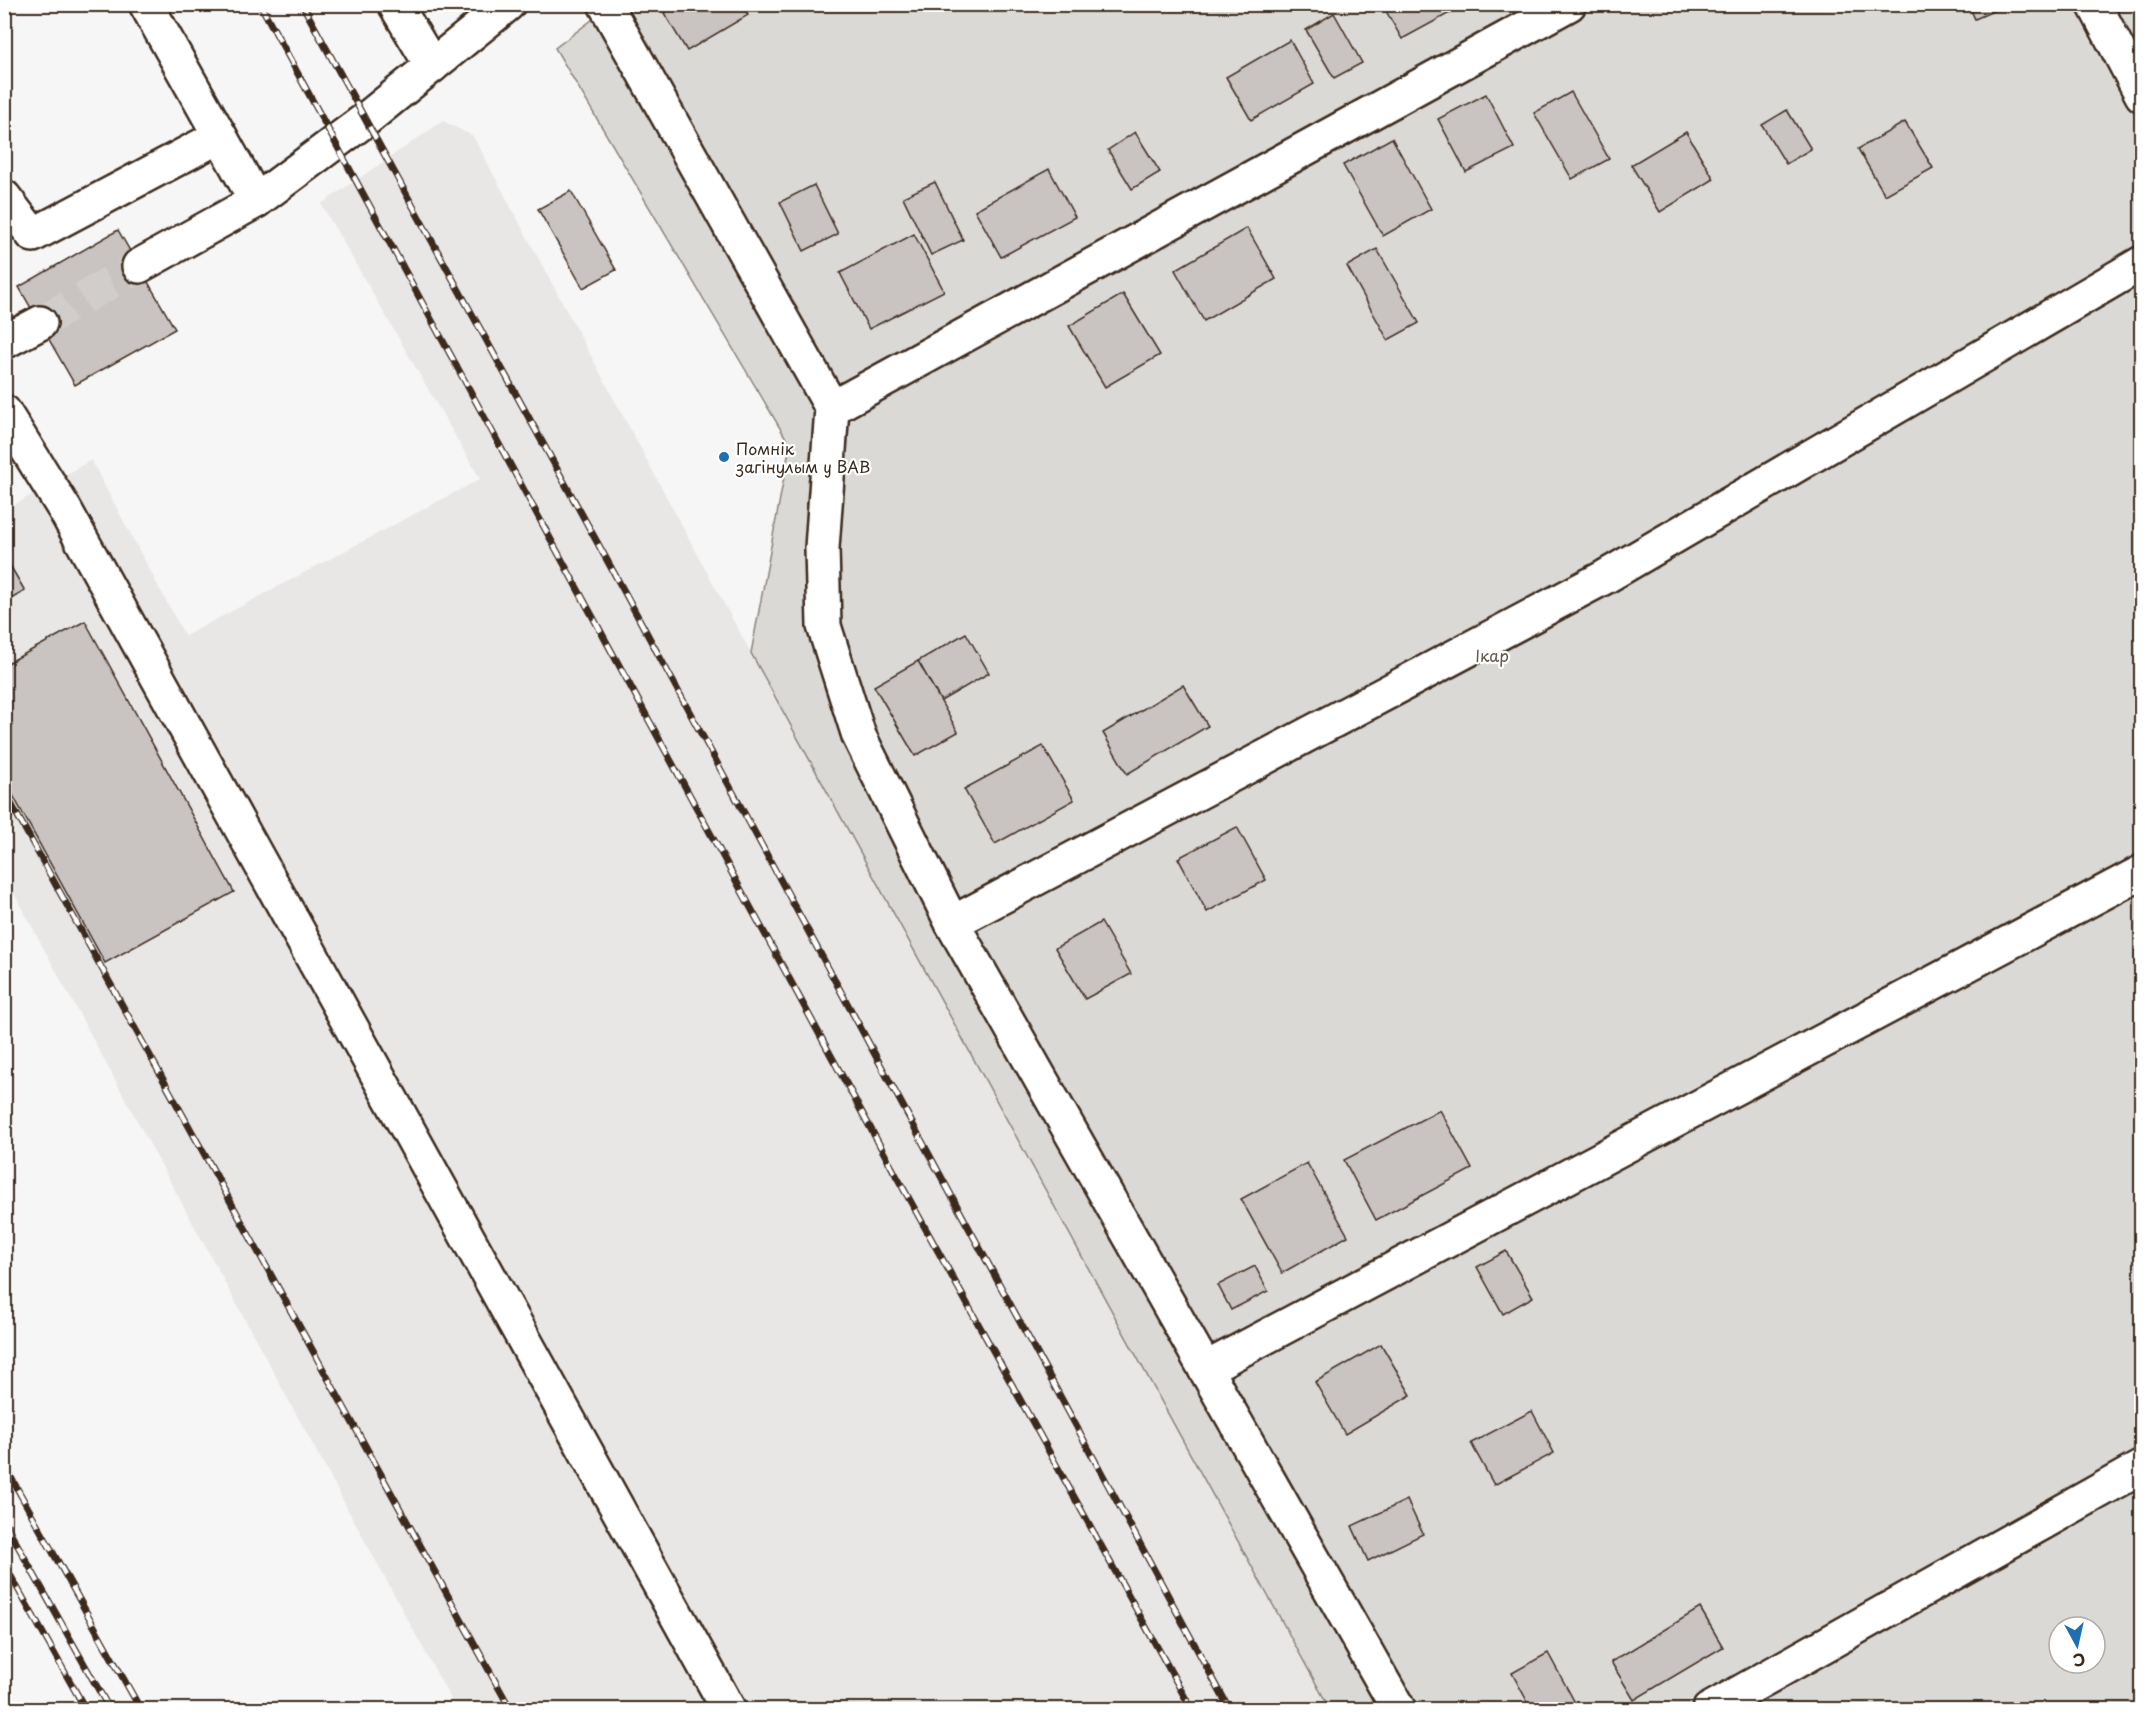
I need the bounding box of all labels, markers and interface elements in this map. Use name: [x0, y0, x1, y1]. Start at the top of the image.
place label: Помнік загінулым у ВАВ: [735, 436, 870, 478]
marker: Помнік загінулым у ВАВ: [717, 450, 731, 464]
park label: Ікар: [1475, 643, 1509, 667]
north arrow: [2047, 1615, 2107, 1675]
text: С: [2072, 1648, 2087, 1674]

